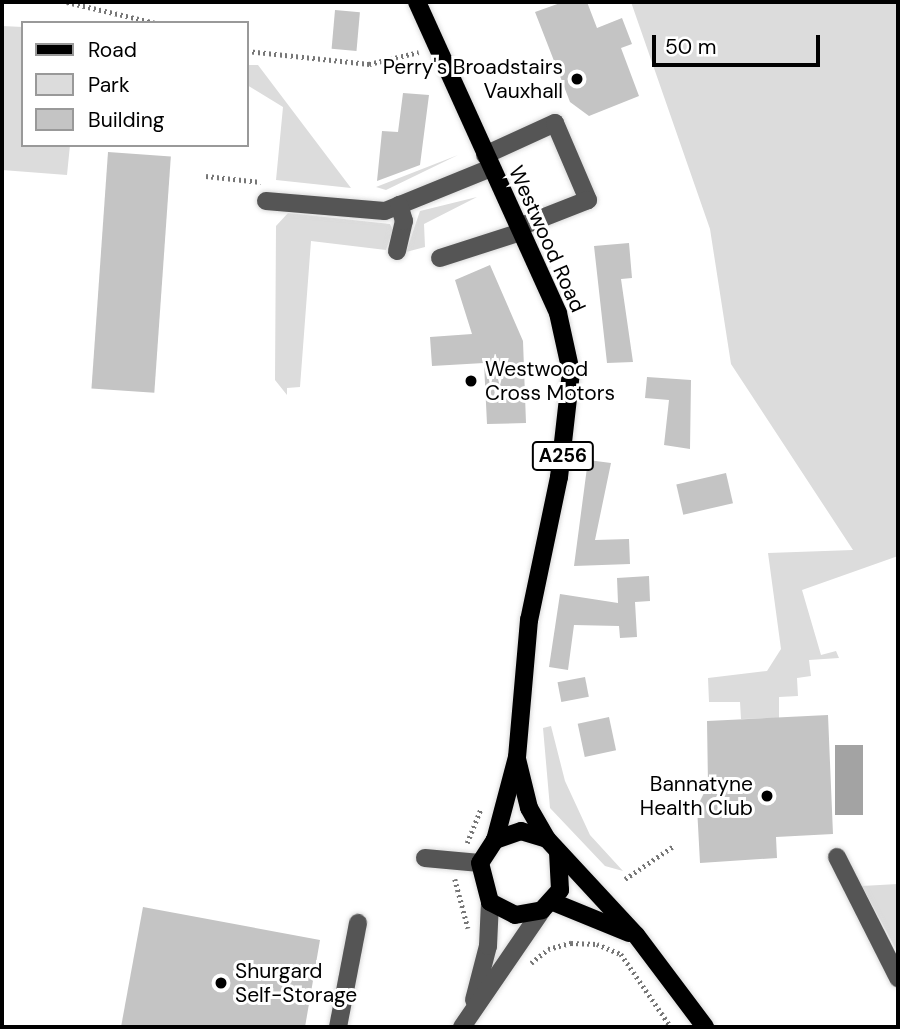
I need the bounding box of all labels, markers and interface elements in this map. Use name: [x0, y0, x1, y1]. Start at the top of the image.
legend: [21, 21, 248, 147]
scale bar: [655, 21, 823, 65]
text: 50 m: [665, 33, 716, 61]
text: Road: [88, 36, 137, 64]
place label: Perry's Broadstairs Vauxhall: [383, 54, 563, 104]
text: Park: [88, 71, 129, 99]
marker: Perry's Broadstairs Vauxhall: [569, 71, 585, 87]
text: Building: [88, 106, 164, 134]
street label: Westwood Road: [503, 162, 591, 316]
place label: Westwood Cross Motors: [485, 356, 615, 406]
marker: Westwood Cross Motors: [463, 373, 479, 389]
road number: A256: [532, 440, 594, 471]
place label: Bannatyne Health Club: [640, 771, 753, 821]
marker: Bannatyne Health Club: [759, 788, 775, 804]
place label: Shurgard Self-Storage: [235, 958, 357, 1008]
marker: Shurgard Self-Storage: [213, 975, 229, 991]

